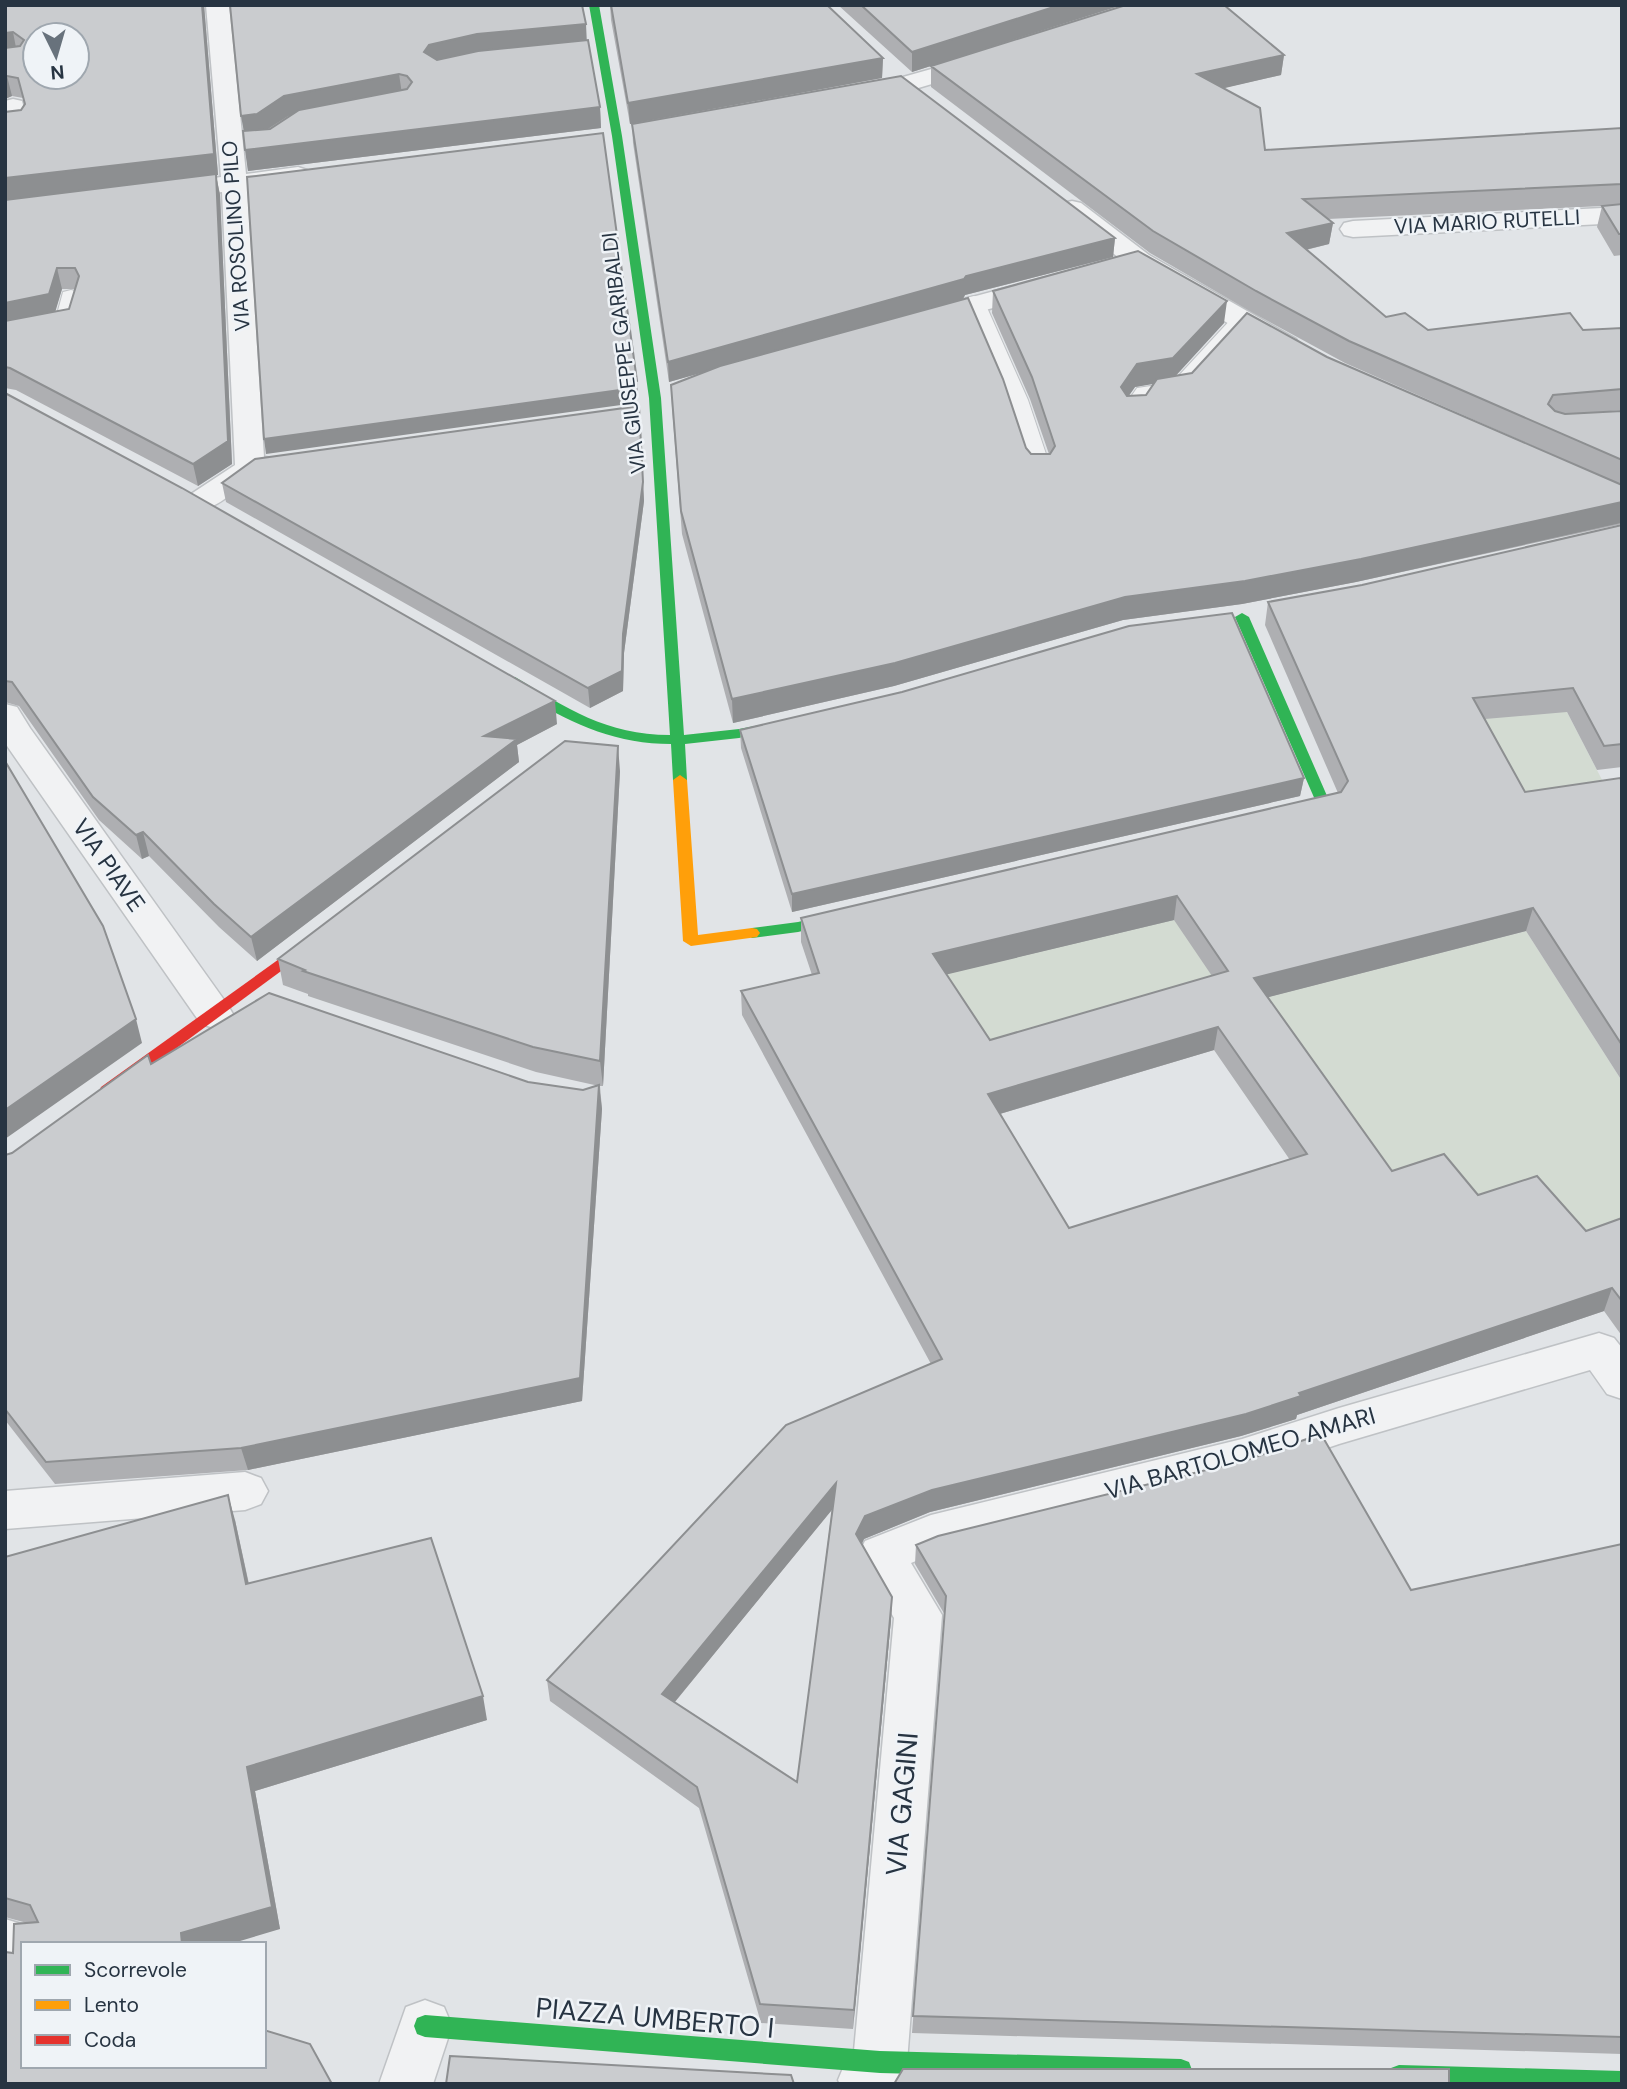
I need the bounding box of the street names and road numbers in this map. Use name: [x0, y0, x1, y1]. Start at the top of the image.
street label: VIA ROSOLINO PILO: [215, 140, 257, 332]
street label: VIA MARIO RUTELLI: [1393, 203, 1581, 241]
street label: VIA GIUSEPPE GARIBALDI: [595, 231, 653, 475]
street label: VIA PIAVE: [66, 812, 152, 918]
street label: VIA BARTOLOMEO AMARI: [1101, 1400, 1379, 1506]
street label: VIA GAGINI: [877, 1731, 927, 1877]
street label: PIAZZA UMBERTO I: [534, 1989, 776, 2047]

